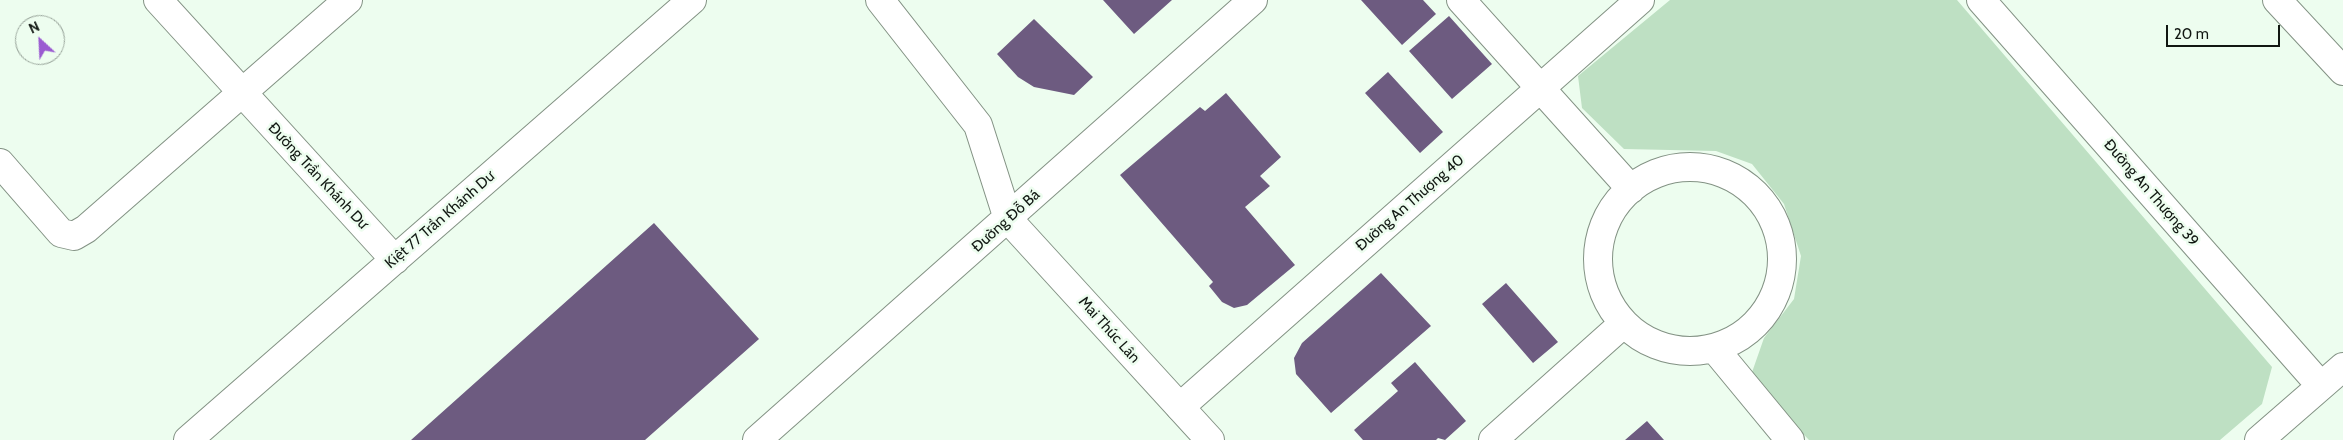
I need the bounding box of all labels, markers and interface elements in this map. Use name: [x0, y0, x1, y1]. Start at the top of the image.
north arrow: [15, 15, 65, 65]
scale bar: [2168, 15, 2282, 47]
text: N: [26, 17, 42, 38]
text: 20 m: [2174, 25, 2209, 43]
street label: Đường Trần Khánh Dư: [264, 119, 372, 233]
street label: Đường An Thượng 39: [2100, 136, 2202, 250]
street label: Đường An Thượng 40: [1352, 151, 1468, 255]
street label: Kiệt 77 Trần Khánh Dư: [382, 168, 498, 272]
street label: Đường Đỗ Bá: [968, 186, 1044, 256]
street label: Mai Thúc Lân: [1075, 293, 1143, 367]

